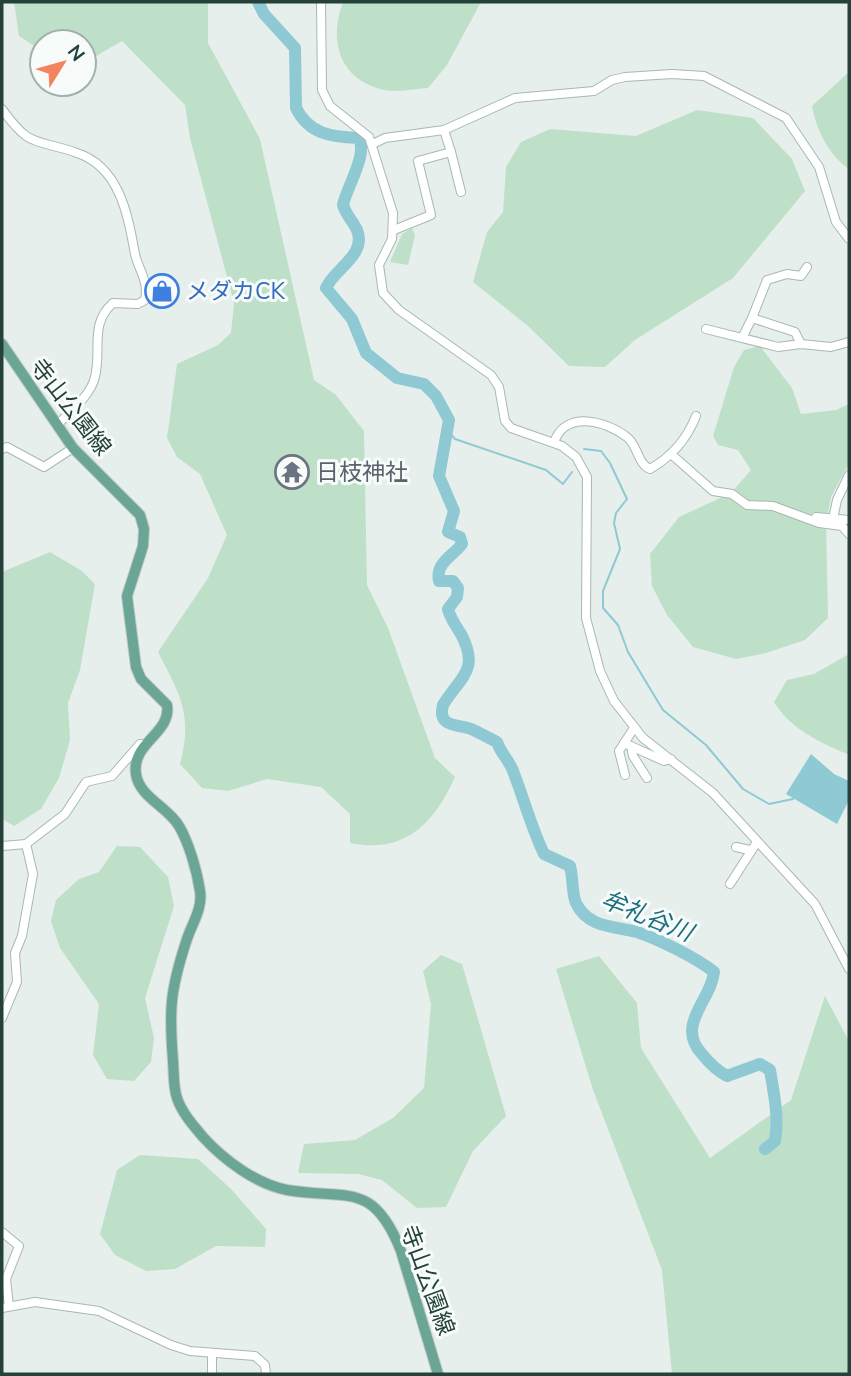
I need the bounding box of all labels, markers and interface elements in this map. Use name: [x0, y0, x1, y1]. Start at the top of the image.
north arrow: [28, 28, 98, 98]
text: N: [61, 40, 90, 67]
shop icon: メダカCK: [143, 272, 181, 310]
place label: メダカCK: [186, 276, 285, 307]
street label: 寺山公園線: [23, 352, 118, 462]
temple icon: 日枝神社: [273, 453, 311, 491]
place label: 日枝神社: [316, 457, 408, 488]
water label: 牟礼谷川: [597, 883, 700, 950]
street label: 寺山公園線: [393, 1221, 462, 1340]

